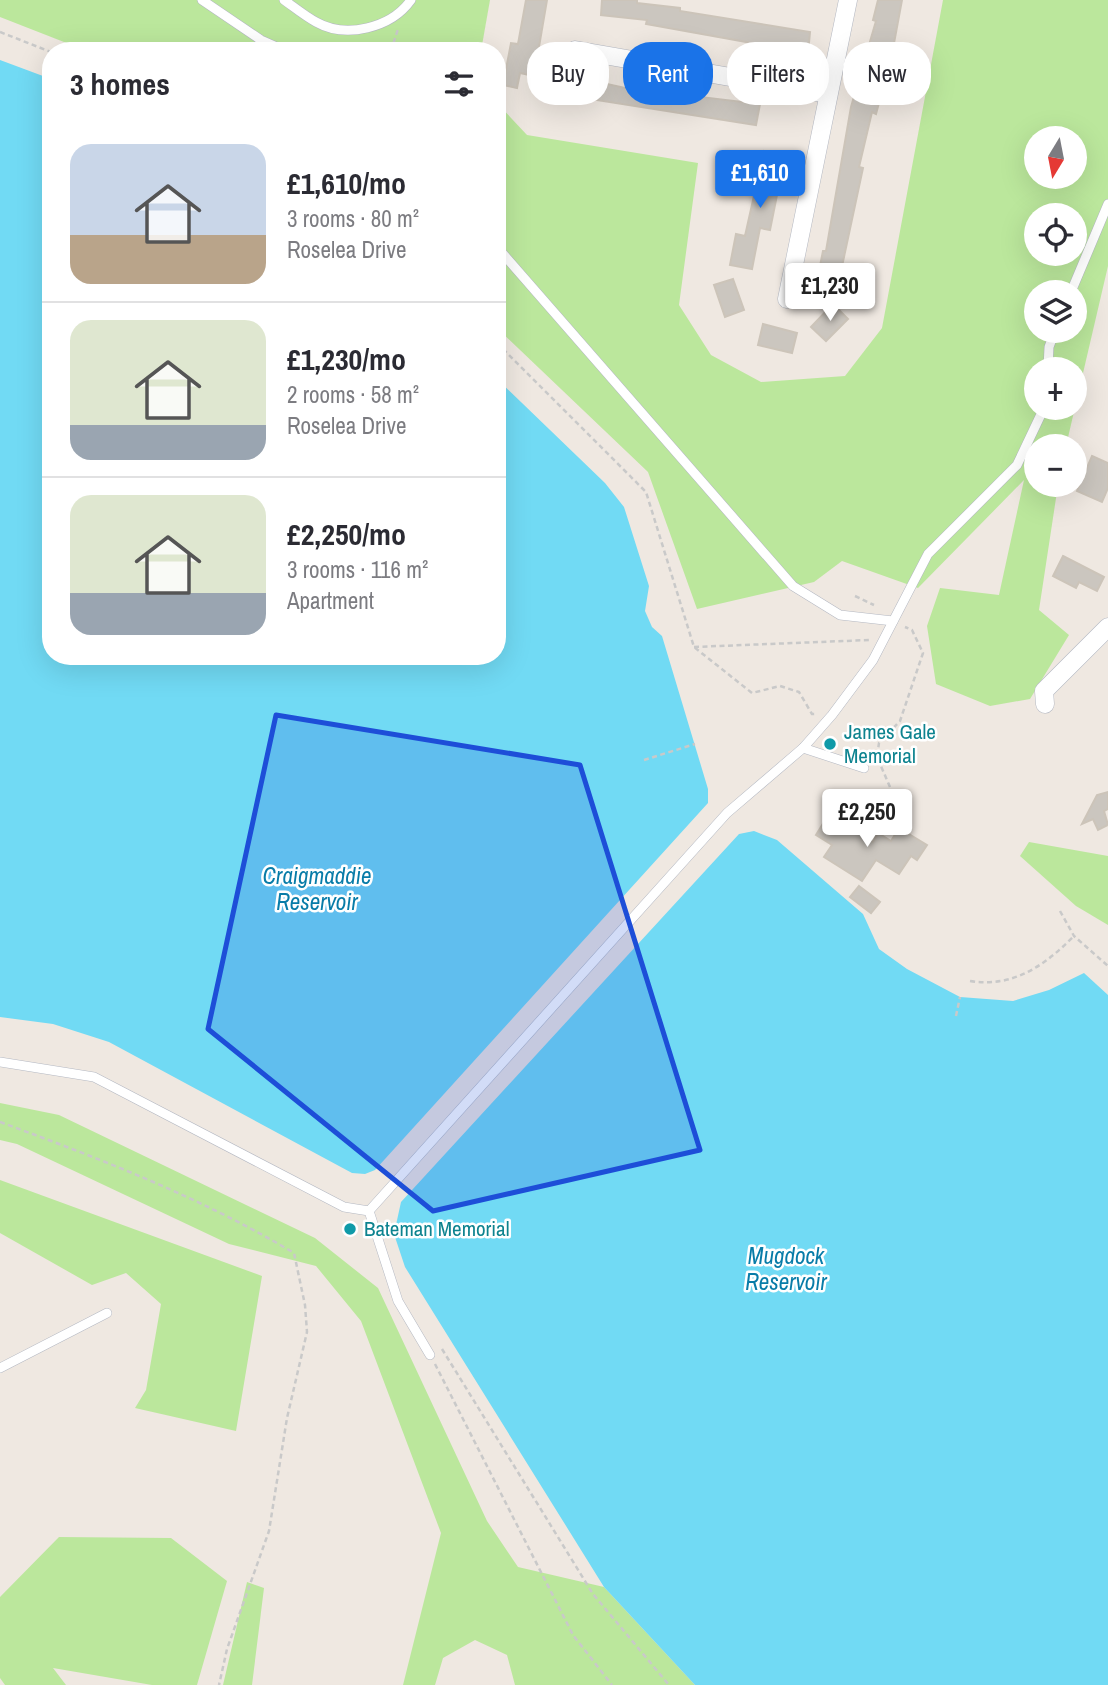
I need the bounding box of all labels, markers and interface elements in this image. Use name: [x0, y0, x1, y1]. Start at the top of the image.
chip: Buy: [527, 42, 609, 105]
chip: Rent: [623, 42, 713, 105]
chip: Filters: [727, 42, 829, 105]
chip: New: [843, 42, 931, 105]
text: 3 homes: [70, 64, 170, 104]
icon: filters: [440, 65, 478, 103]
north arrow: [1024, 126, 1087, 189]
map controls: [1024, 126, 1087, 497]
pin: £1,610: [703, 150, 817, 210]
text: £1,610: [731, 157, 789, 188]
text: £1,610/mo: [287, 163, 406, 203]
icon: home: [126, 172, 210, 256]
text: 3 rooms · 80 m²: [287, 203, 419, 234]
button: locate: [1024, 203, 1087, 266]
text: Roselea Drive: [287, 234, 407, 265]
pin: £1,230: [773, 264, 887, 323]
text: £1,230: [801, 270, 859, 301]
button: layers: [1024, 280, 1087, 343]
text: £1,230/mo: [287, 339, 406, 379]
icon: home: [126, 348, 210, 432]
button: +: [1024, 357, 1087, 420]
text: 2 rooms · 58 m²: [287, 379, 419, 410]
text: Roselea Drive: [287, 410, 407, 441]
button: −: [1024, 434, 1087, 497]
text: £2,250/mo: [287, 514, 406, 554]
icon: home: [126, 523, 210, 607]
text: 3 rooms · 116 m²: [287, 554, 428, 585]
text: Apartment: [287, 585, 374, 616]
place label: James Gale Memorial: [844, 717, 936, 770]
marker: James Gale Memorial: [822, 736, 838, 752]
pin: £2,250: [810, 790, 924, 849]
text: £2,250: [838, 796, 896, 827]
water label: Craigmaddie Reservoir: [262, 860, 372, 917]
place label: Bateman Memorial: [364, 1214, 509, 1243]
marker: Bateman Memorial: [342, 1221, 358, 1237]
water label: Mugdock Reservoir: [745, 1240, 828, 1297]

